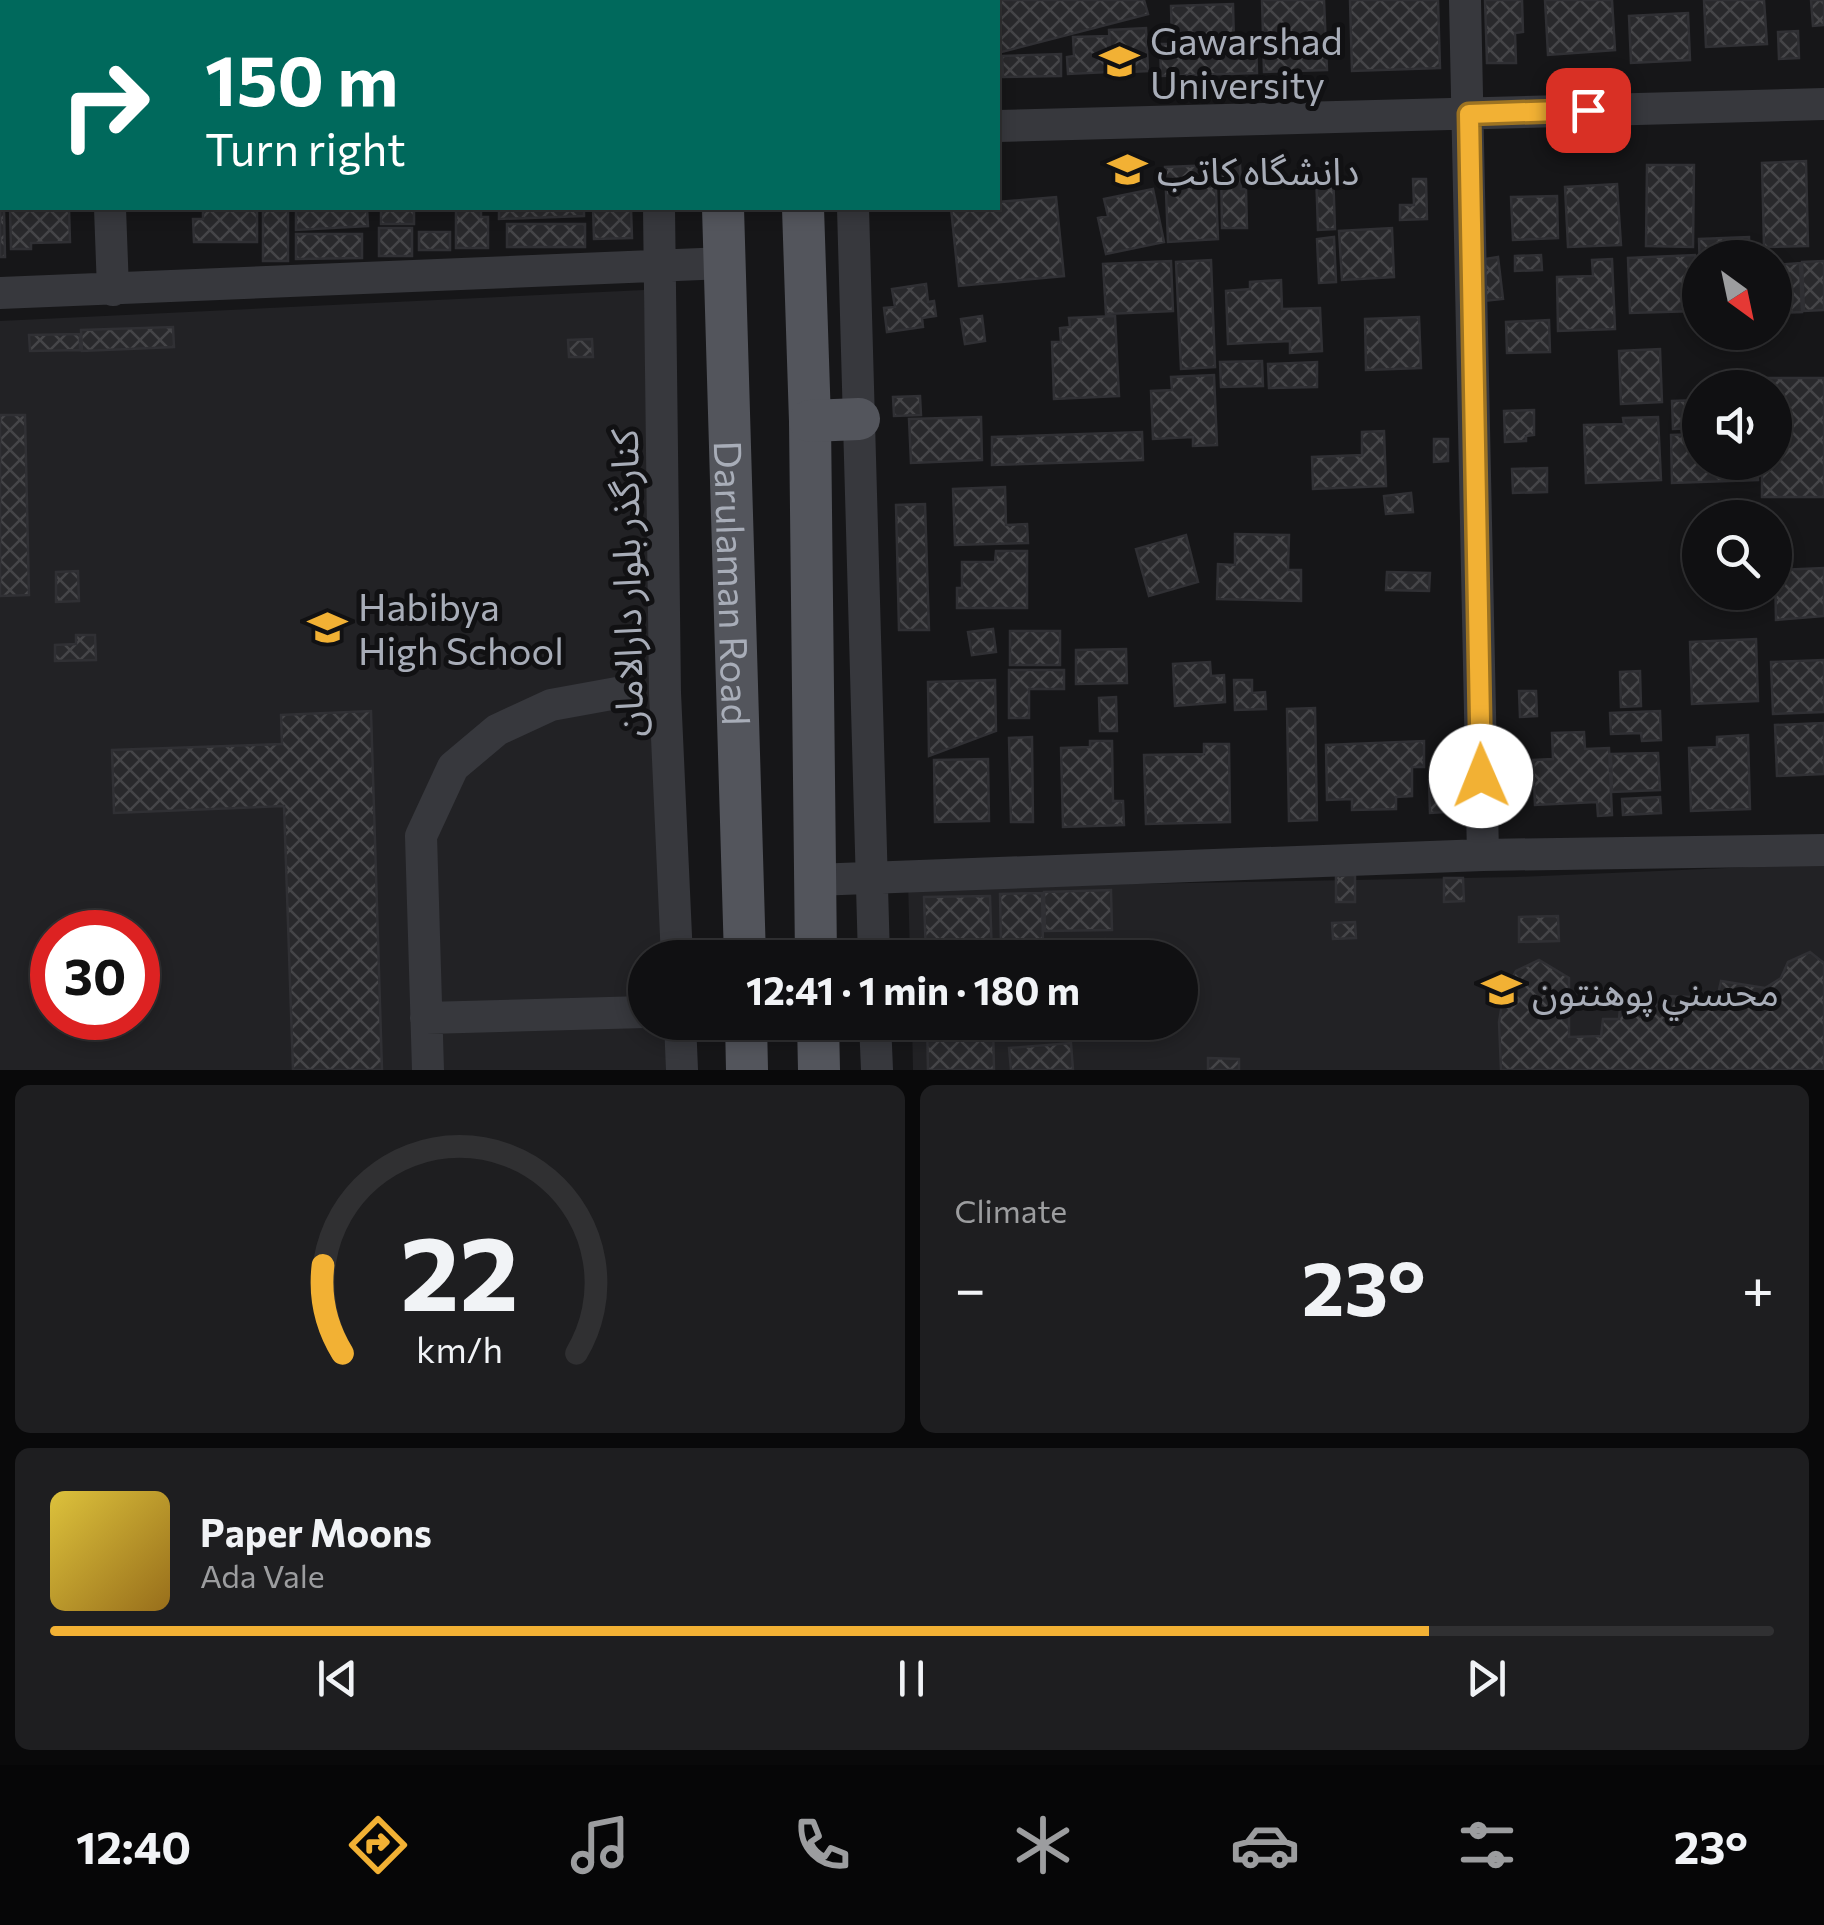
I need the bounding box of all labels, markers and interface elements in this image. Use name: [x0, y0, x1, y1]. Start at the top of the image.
place label: Gawarshad University: [1150, 16, 1343, 107]
text: 150 m: [205, 35, 398, 120]
icon: right: [40, 40, 170, 170]
school or university icon: Gawarshad University: [1099, 40, 1141, 82]
pin: [1546, 68, 1631, 153]
icon: arrive: [1561, 83, 1616, 138]
text: Turn right: [205, 120, 406, 175]
place label: دانشگاه کاتب: [1157, 146, 1359, 193]
school or university icon: دانشگاه کاتب: [1106, 148, 1148, 190]
north arrow: [1682, 240, 1792, 350]
map controls: [1682, 240, 1792, 610]
button: sound: [1682, 370, 1792, 480]
street label: کنارگذر بلوار دارالامان: [599, 428, 652, 737]
street label: Darulaman Road: [706, 440, 762, 726]
button: search: [1682, 500, 1792, 610]
place label: Habibya High School: [358, 582, 564, 673]
school or university icon: Habibya High School: [307, 606, 349, 648]
position arrow: [1429, 724, 1533, 828]
speed limit sign: 30: [30, 910, 160, 1040]
text: 12:41 · 1 min · 180 m: [746, 966, 1080, 1013]
place label: محسني پوهنتون: [1532, 967, 1779, 1021]
school or university icon: محسني پوهنتون: [1481, 969, 1523, 1011]
text: Climate: [955, 1190, 1067, 1230]
text: 22: [401, 1205, 519, 1332]
text: 23°: [1302, 1240, 1426, 1331]
text: −: [955, 1253, 986, 1320]
text: +: [1742, 1253, 1774, 1320]
text: km/h: [416, 1327, 503, 1370]
text: Paper Moons: [200, 1508, 432, 1555]
text: Ada Vale: [200, 1555, 325, 1595]
icon: previous: [310, 1651, 365, 1706]
icon: pause: [884, 1651, 939, 1706]
icon: next: [1459, 1651, 1514, 1706]
icon: directions: [343, 1810, 413, 1880]
icon: music: [565, 1810, 635, 1880]
icon: phone: [787, 1810, 857, 1880]
icon: climate: [1008, 1810, 1078, 1880]
icon: car: [1230, 1810, 1300, 1880]
icon: filters: [1452, 1810, 1522, 1880]
text: 12:40: [76, 1818, 191, 1873]
text: 23°: [1674, 1818, 1748, 1873]

